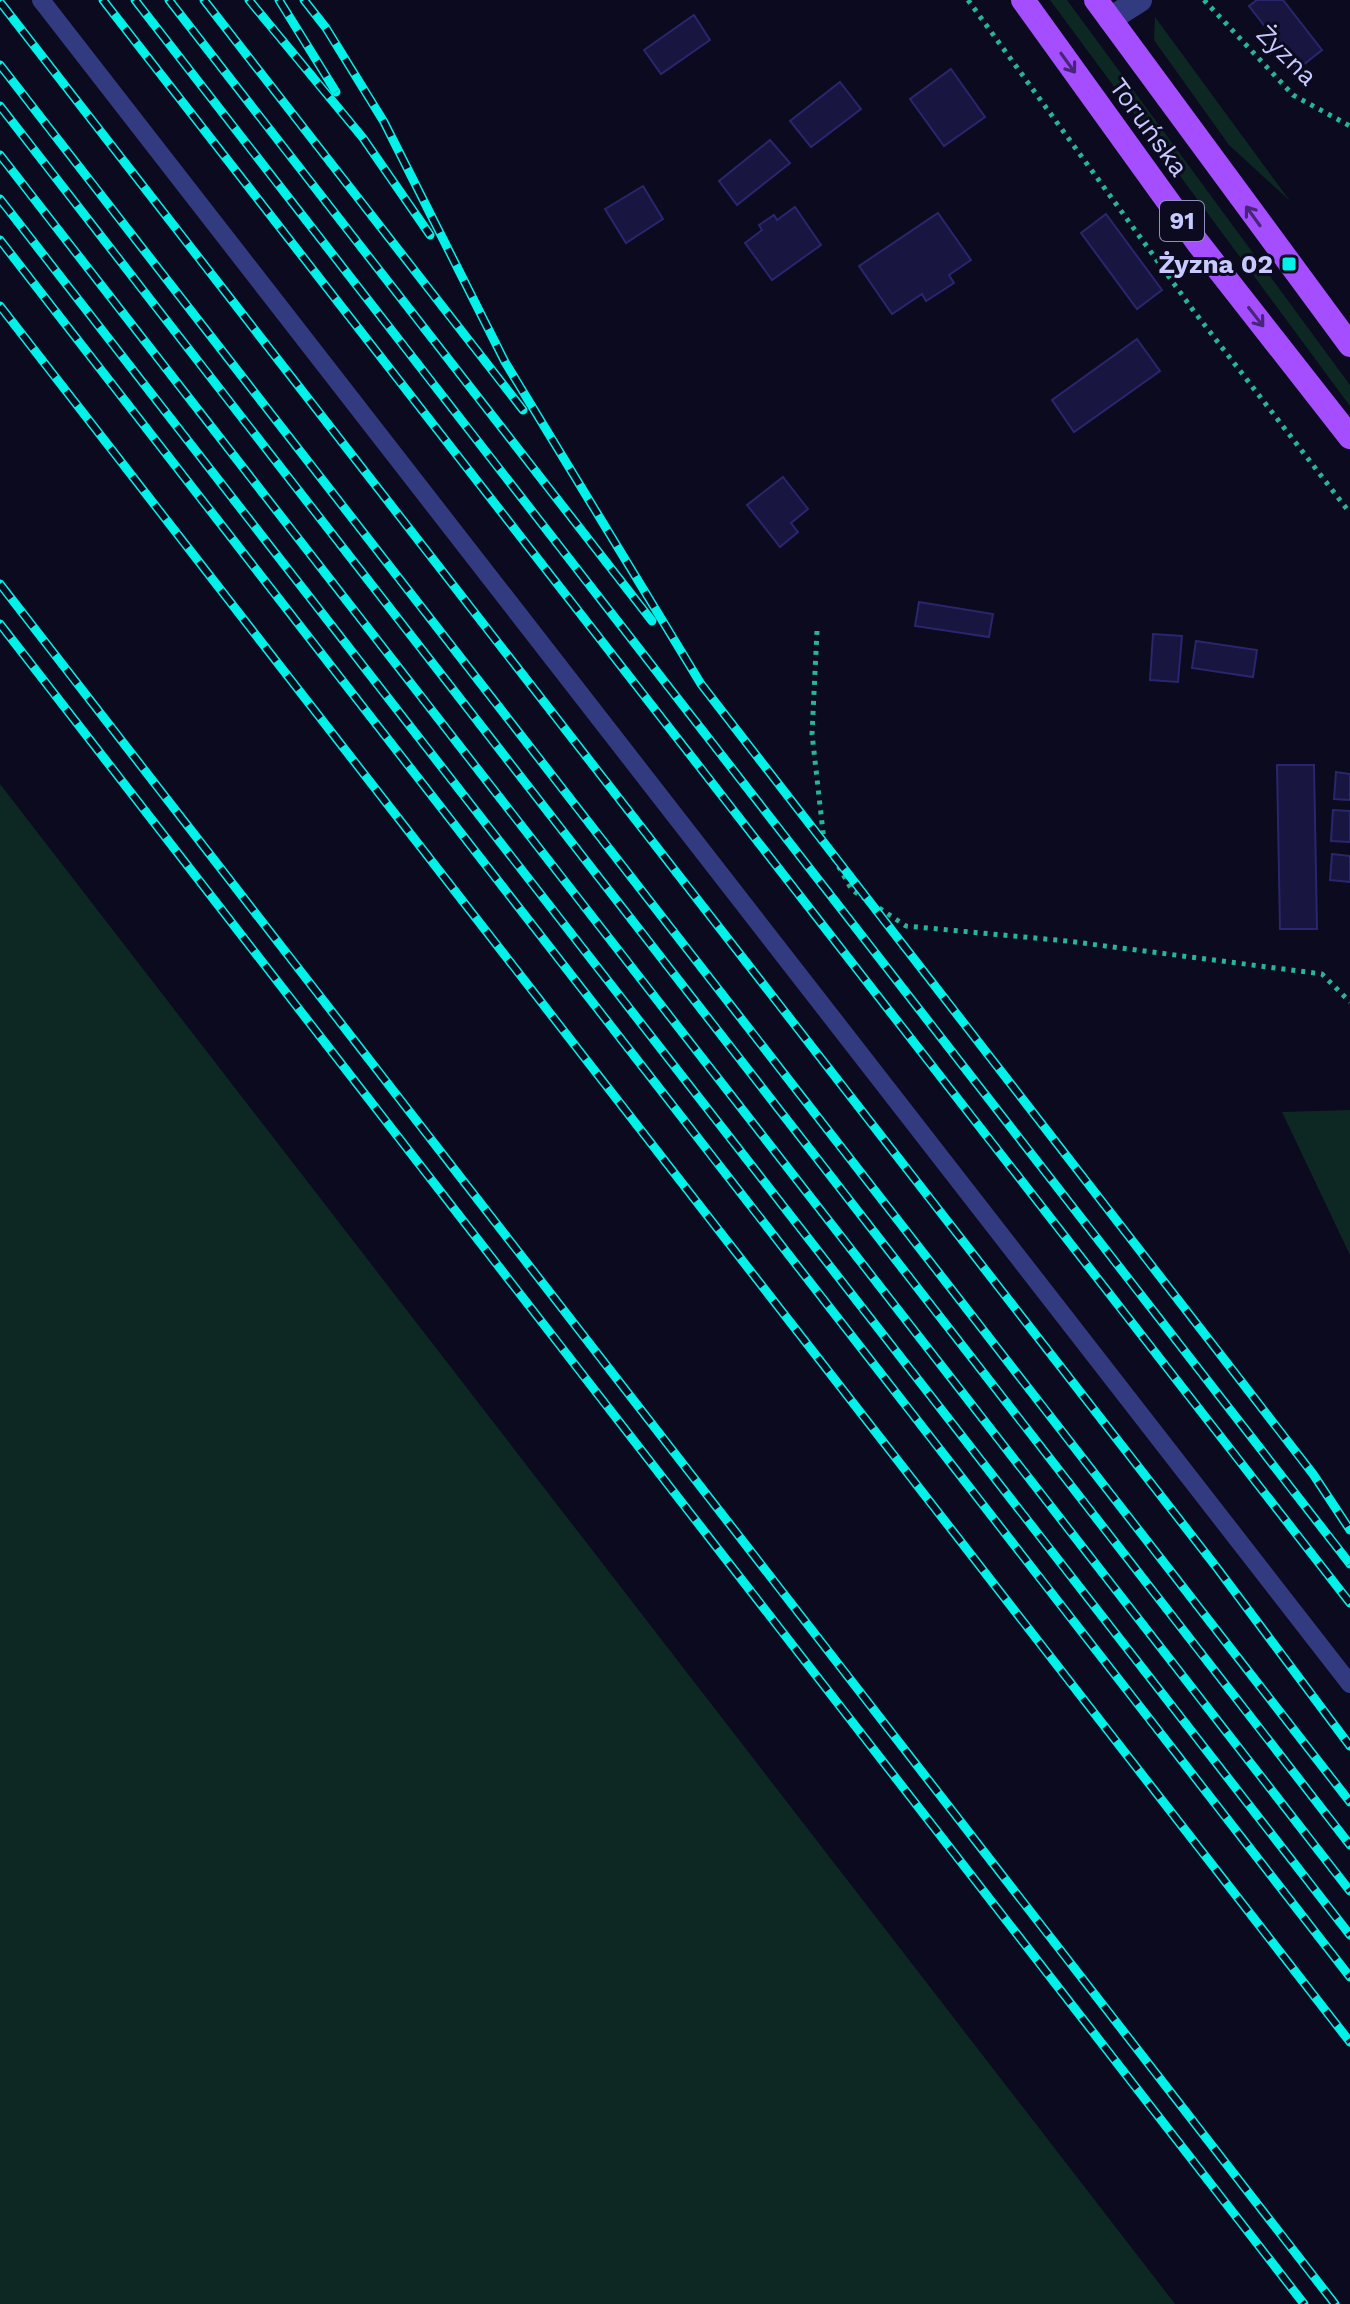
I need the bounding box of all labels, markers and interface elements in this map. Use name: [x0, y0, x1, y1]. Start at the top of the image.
street label: Żyzna: [1251, 19, 1324, 92]
one-way arrow: [1060, 52, 1077, 74]
street label: Toruńska: [1103, 72, 1195, 182]
road number: 91: [1160, 201, 1204, 241]
one-way arrow: [1245, 205, 1261, 227]
place label: Żyzna 02: [1158, 249, 1273, 279]
marker: Żyzna 02: [1280, 255, 1298, 273]
one-way arrow: [1248, 306, 1265, 327]

